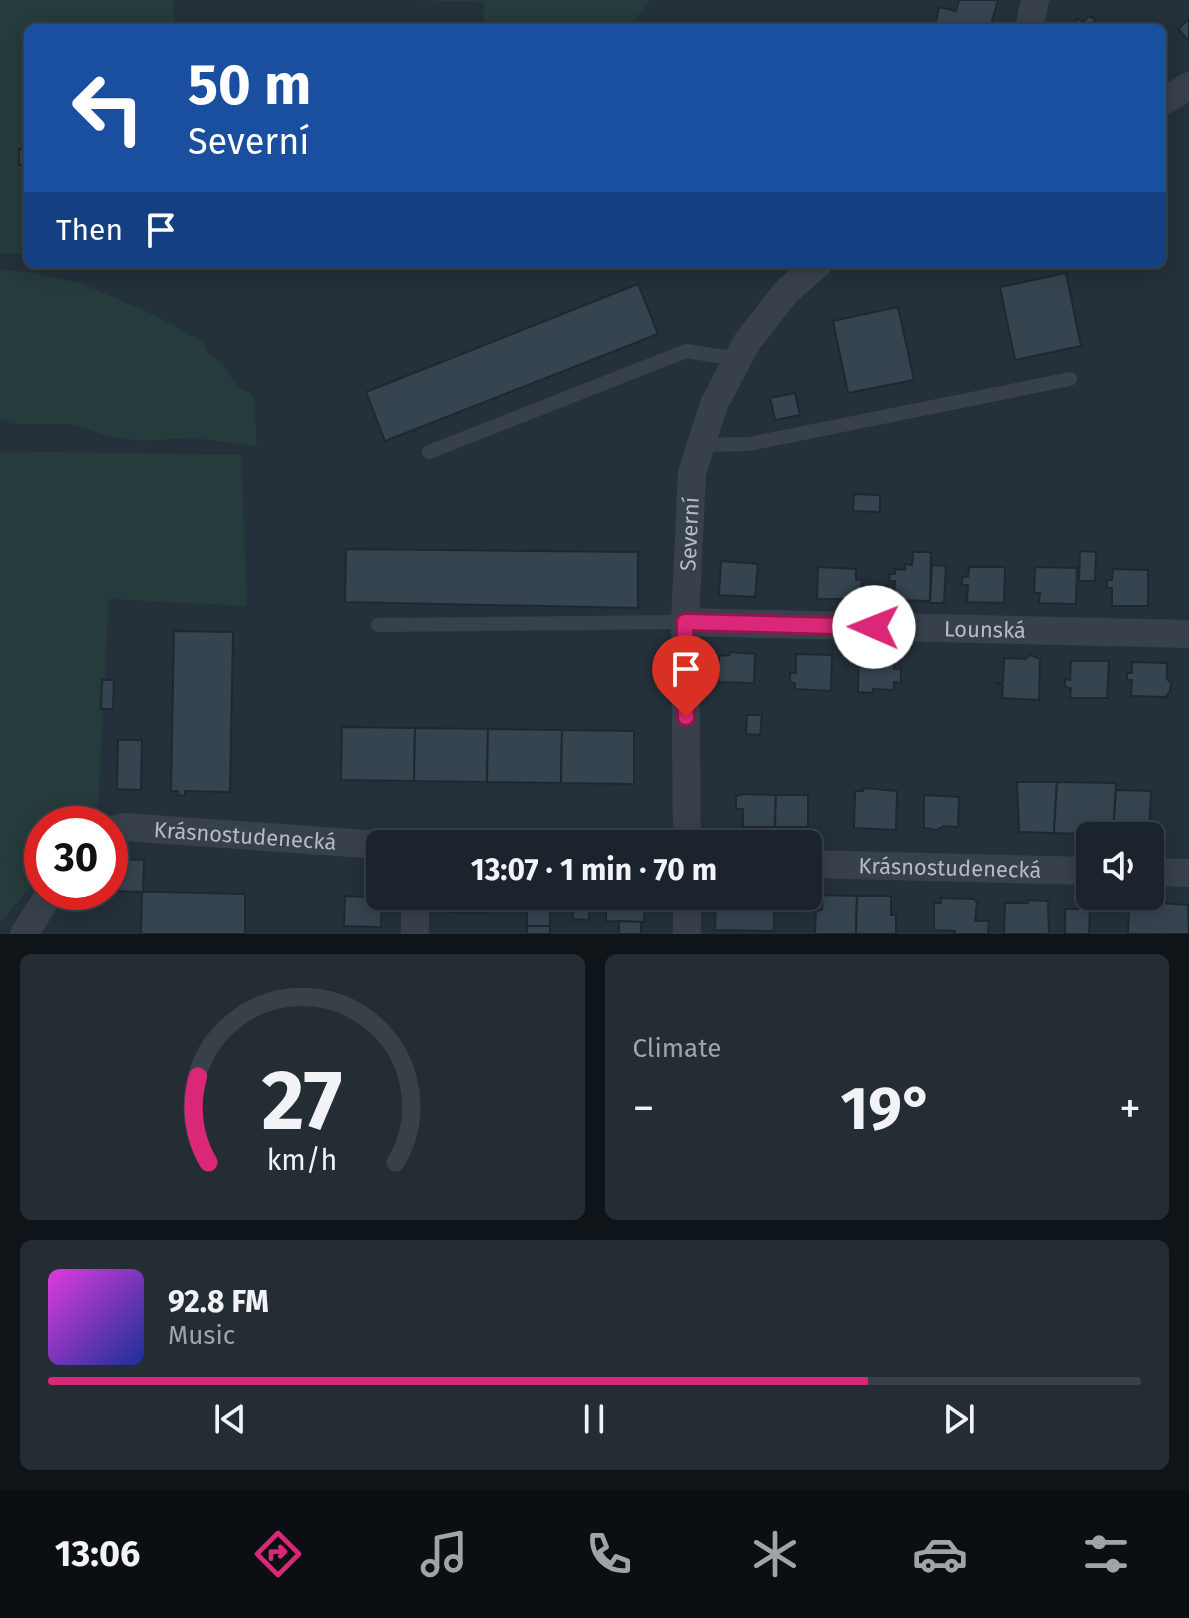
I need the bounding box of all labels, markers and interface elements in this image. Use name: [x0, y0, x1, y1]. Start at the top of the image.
text: 50 m: [188, 52, 311, 119]
icon: left: [56, 56, 160, 160]
text: Severní: [188, 120, 309, 164]
icon: arrive: [139, 208, 183, 252]
text: Then: [56, 212, 123, 248]
street label: Severní: [674, 496, 704, 572]
position arrow: [832, 585, 916, 669]
street label: Lounská: [944, 615, 1026, 644]
pin: [652, 635, 720, 717]
icon: arrive: [664, 647, 708, 691]
speed limit sign: 30: [24, 806, 128, 910]
street label: Krásnostudenecká: [153, 816, 337, 855]
map controls: [1076, 822, 1164, 910]
button: sound: [1076, 822, 1164, 910]
text: 13:07 · 1 min · 70 m: [471, 852, 717, 888]
street label: Krásnostudenecká: [858, 852, 1042, 883]
text: Climate: [633, 1033, 721, 1064]
text: 27: [262, 1051, 343, 1151]
text: 19°: [840, 1073, 933, 1145]
text: −: [633, 1082, 655, 1135]
text: +: [1119, 1082, 1141, 1135]
text: km/h: [267, 1143, 338, 1178]
text: 92.8 FM: [168, 1284, 269, 1320]
text: Music: [168, 1320, 235, 1351]
icon: previous: [208, 1397, 252, 1441]
icon: pause: [572, 1397, 616, 1441]
icon: next: [937, 1397, 981, 1441]
icon: directions: [250, 1526, 306, 1582]
icon: music: [416, 1526, 472, 1582]
icon: phone: [581, 1526, 637, 1582]
icon: climate: [747, 1526, 803, 1582]
icon: car: [912, 1526, 968, 1582]
icon: filters: [1078, 1526, 1134, 1582]
text: 13:06: [55, 1532, 140, 1576]

